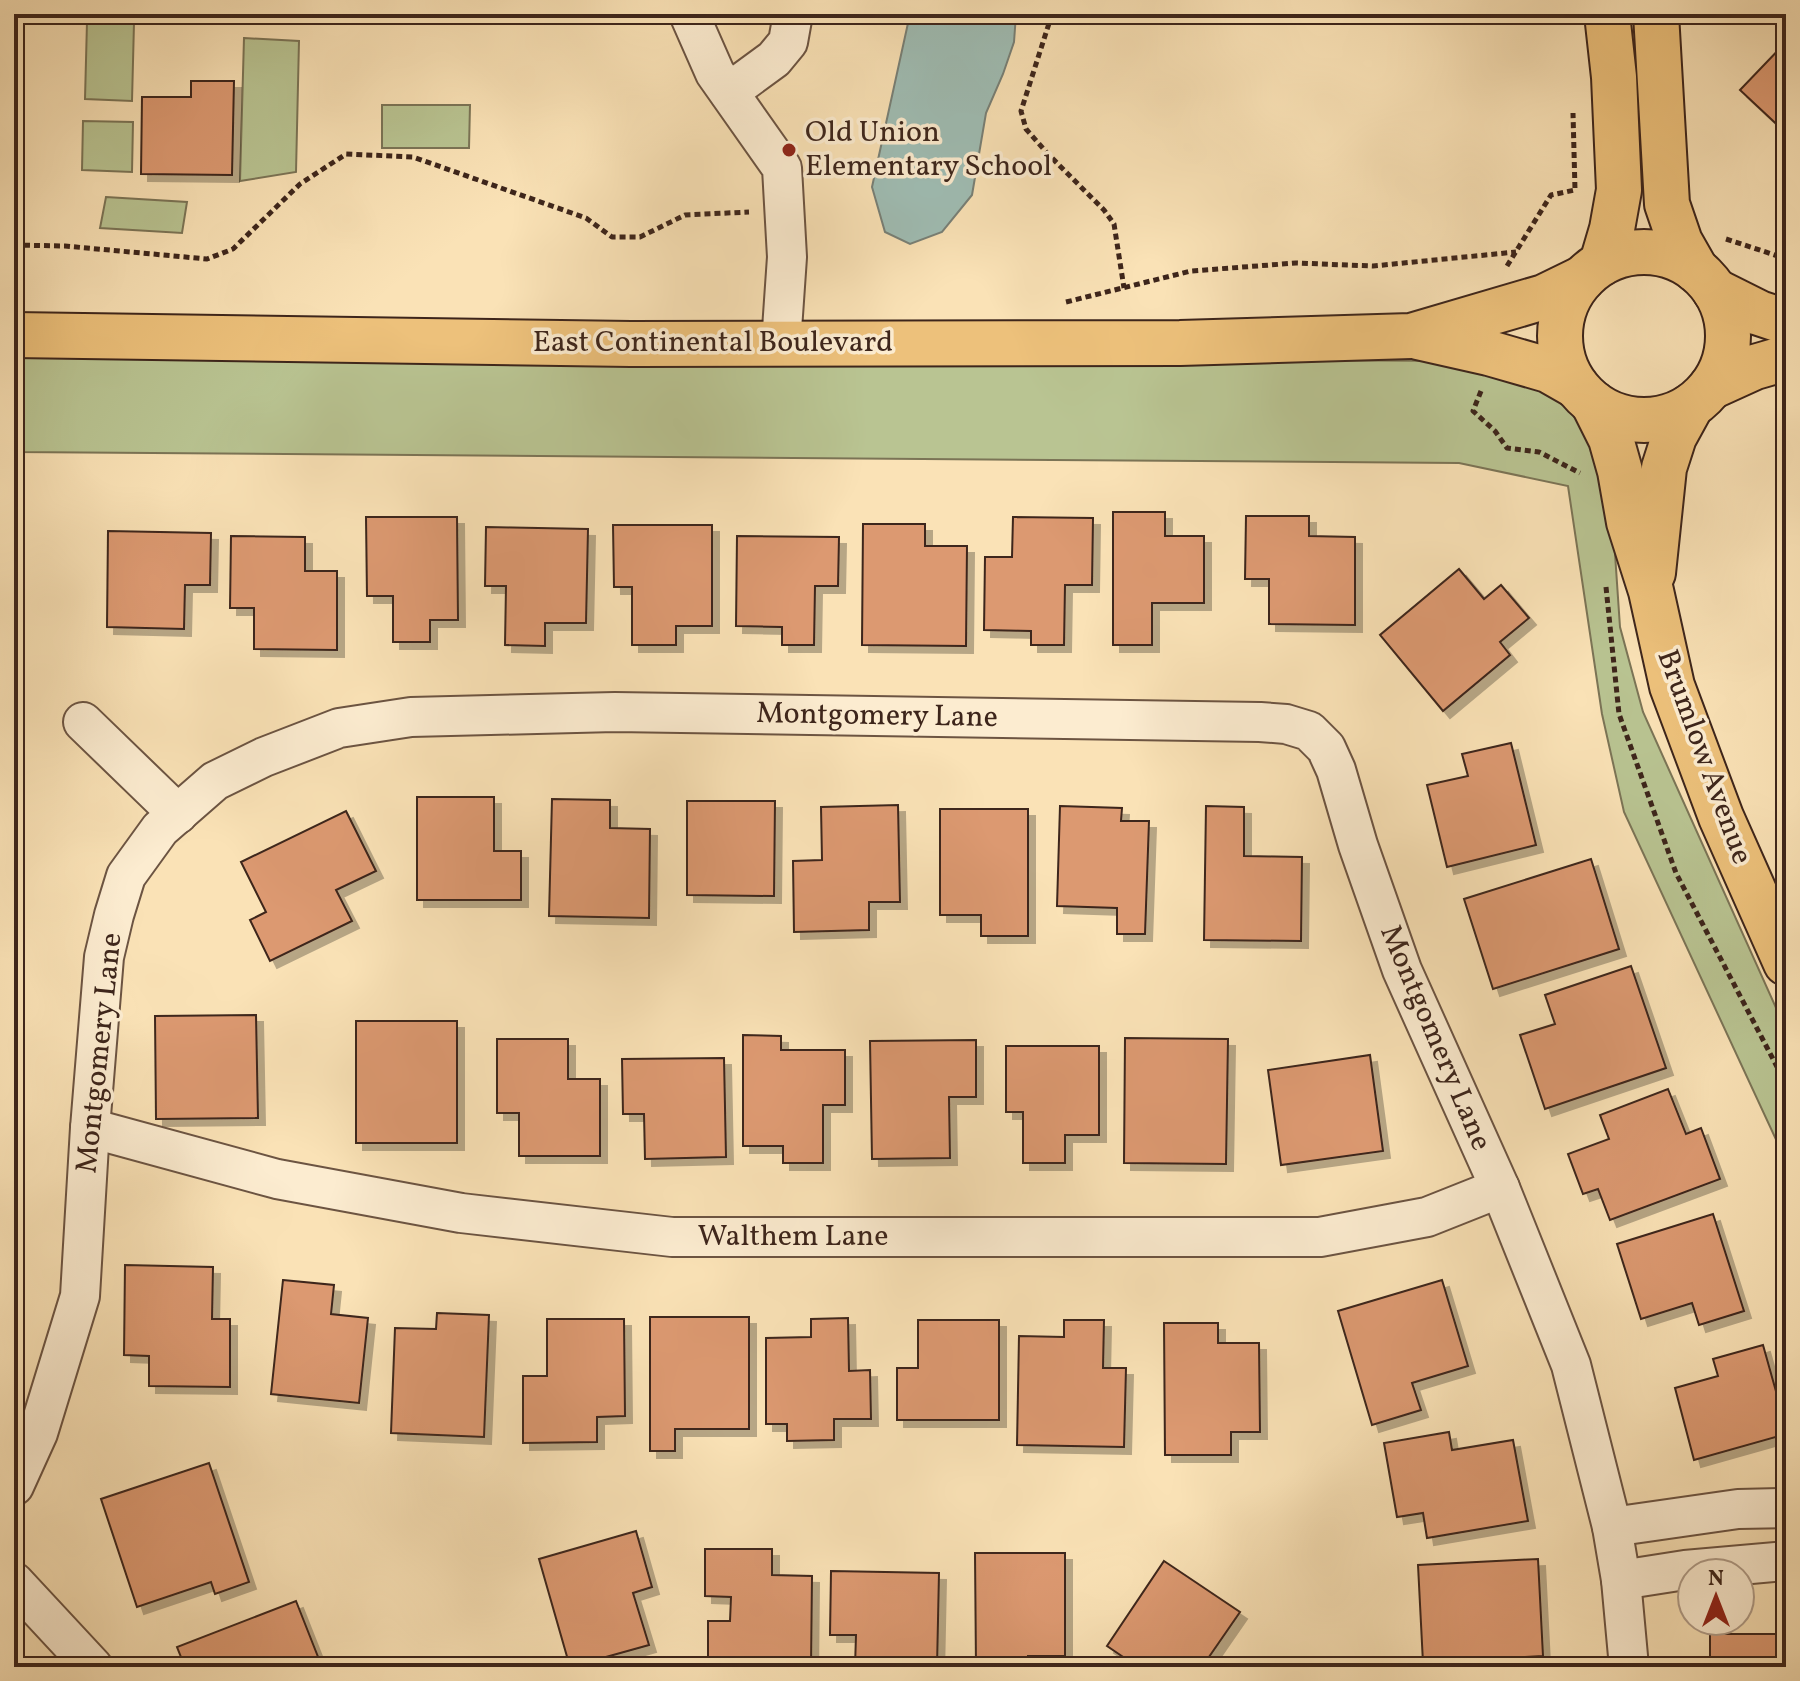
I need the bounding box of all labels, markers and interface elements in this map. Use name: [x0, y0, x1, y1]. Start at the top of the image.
place label: Old Union Elementary School: [805, 112, 1052, 188]
marker: Old Union Elementary School: [780, 141, 798, 159]
street label: East Continental Boulevard: [533, 322, 893, 364]
street label: Brumlow Avenue: [1646, 644, 1762, 870]
street label: Montgomery Lane: [756, 693, 998, 739]
street label: Montgomery Lane: [1368, 919, 1502, 1157]
street label: Montgomery Lane: [66, 931, 134, 1175]
street label: Walthem Lane: [698, 1216, 888, 1258]
north arrow: [1676, 1557, 1756, 1637]
text: N: [1708, 1564, 1724, 1595]

